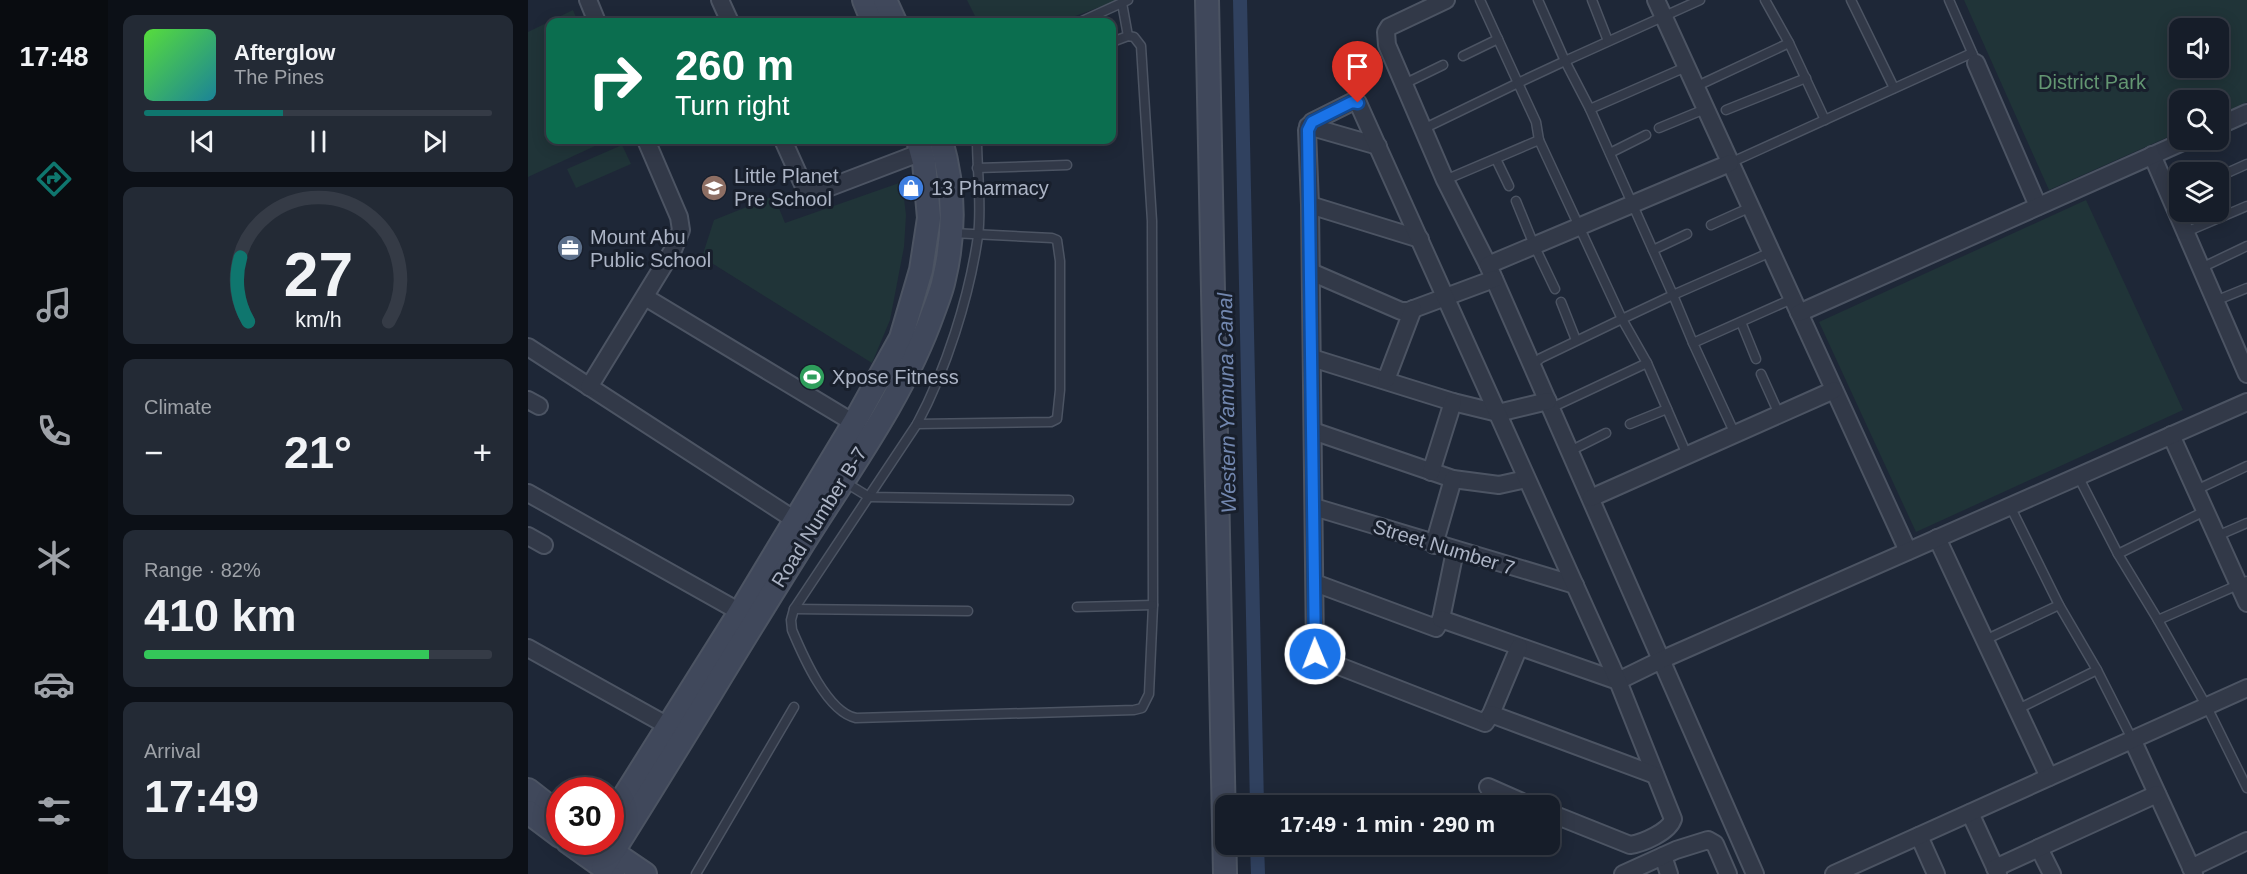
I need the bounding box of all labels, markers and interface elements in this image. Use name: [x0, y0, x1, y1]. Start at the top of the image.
map controls: [2169, 18, 2229, 222]
button: sound: [2169, 18, 2229, 78]
text: Afterglow: [234, 40, 335, 65]
pin: [1332, 41, 1383, 103]
text: 17:48: [19, 42, 89, 72]
icon: right: [576, 42, 654, 120]
text: 260 m: [675, 42, 794, 89]
icon: arrive: [1341, 50, 1374, 83]
text: The Pines: [234, 66, 324, 88]
park label: District Park: [2038, 71, 2147, 93]
button: search: [2169, 90, 2229, 150]
text: Turn right: [675, 91, 790, 121]
icon: previous: [186, 125, 219, 158]
icon: pause: [302, 125, 335, 158]
icon: next: [418, 125, 451, 158]
icon: directions: [33, 158, 75, 200]
button: layers: [2169, 162, 2229, 222]
place label: Little Planet Pre School: [734, 165, 839, 210]
school or university icon: Little Planet Pre School: [699, 173, 729, 203]
shop icon: 13 Pharmacy: [896, 173, 926, 203]
place label: 13 Pharmacy: [931, 177, 1049, 199]
place label: Mount Abu Public School: [590, 226, 711, 271]
office icon: Mount Abu Public School: [555, 233, 585, 263]
text: 27: [283, 240, 353, 309]
icon: music: [33, 284, 75, 326]
water label: Western Yamuna Canal: [1213, 291, 1240, 514]
text: km/h: [295, 309, 341, 333]
sports icon: Xpose Fitness: [797, 362, 827, 392]
place label: Xpose Fitness: [832, 366, 959, 388]
text: Climate: [144, 396, 212, 418]
icon: phone: [33, 410, 75, 452]
text: 21°: [284, 427, 352, 478]
text: −: [144, 434, 163, 471]
text: +: [473, 434, 492, 471]
street label: Road Number B-7: [767, 443, 871, 591]
street label: Street Number 7: [1371, 515, 1517, 579]
icon: climate: [33, 537, 75, 579]
text: Range · 82%: [144, 559, 261, 581]
text: 410 km: [144, 590, 297, 641]
position arrow: [1283, 622, 1347, 686]
icon: car: [33, 663, 75, 705]
text: Arrival: [144, 740, 201, 762]
text: 17:49: [144, 771, 259, 822]
speed limit sign: 30: [546, 777, 624, 855]
icon: filters: [33, 790, 75, 832]
text: 17:49 · 1 min · 290 m: [1280, 812, 1495, 837]

